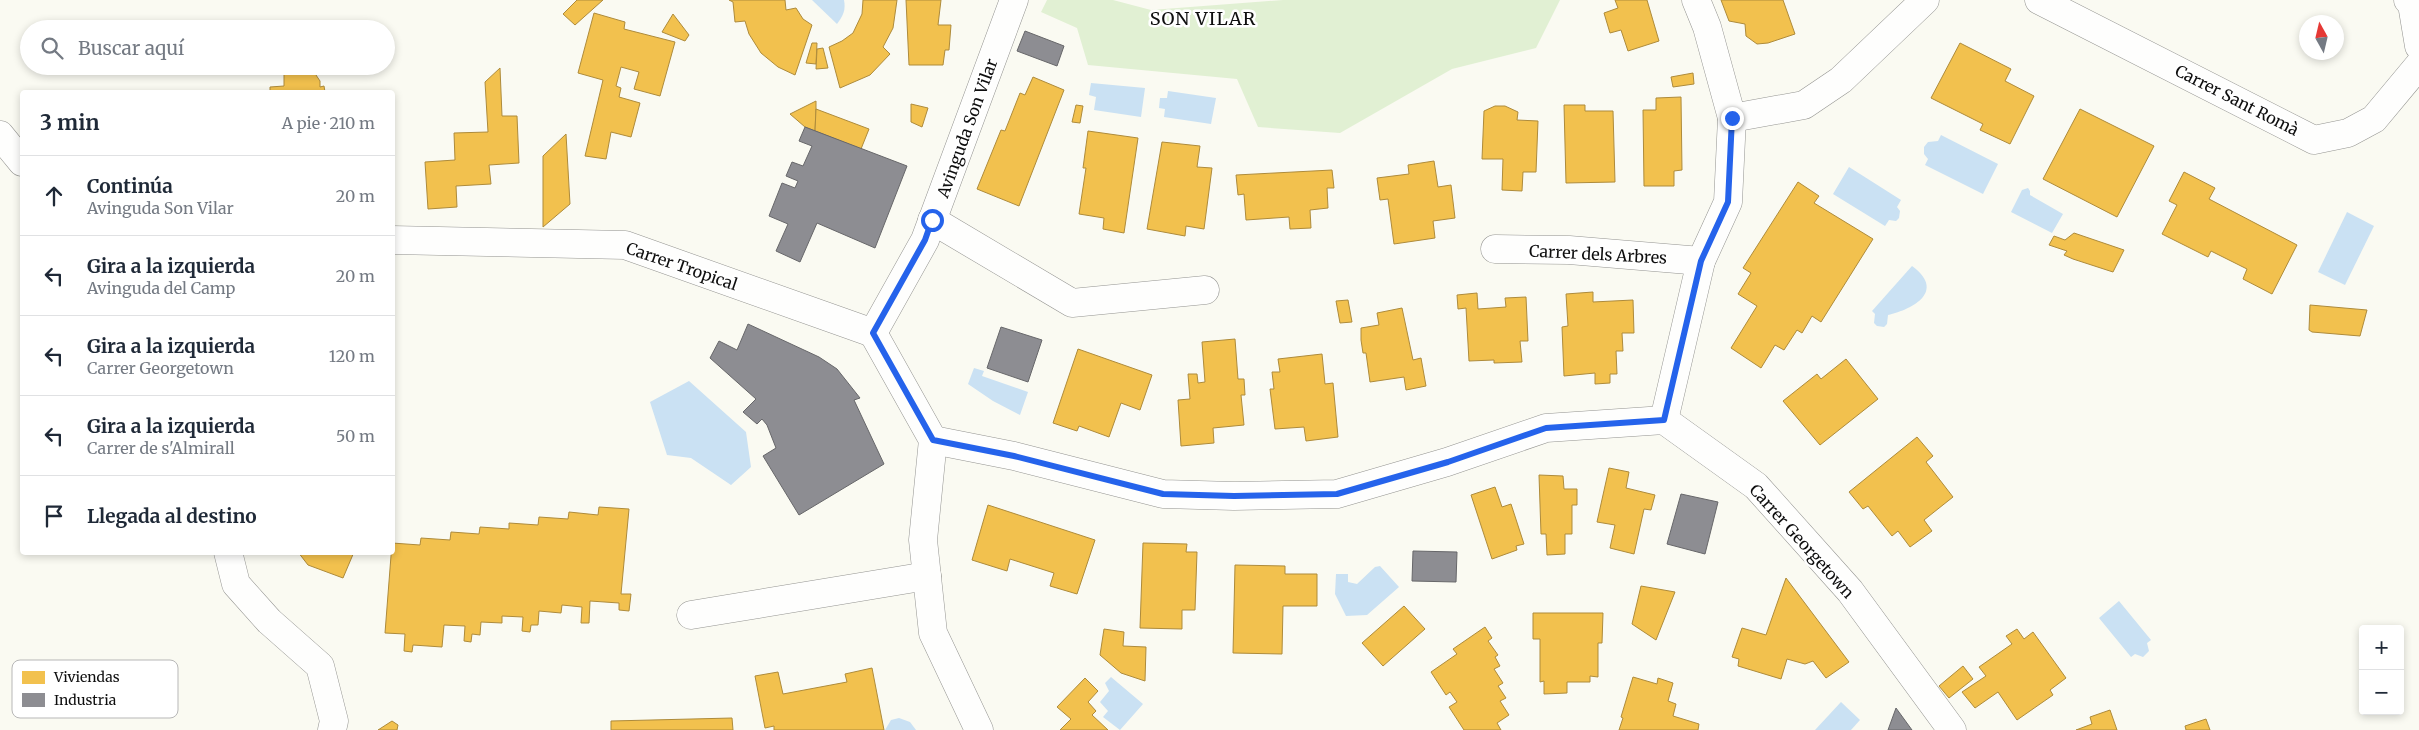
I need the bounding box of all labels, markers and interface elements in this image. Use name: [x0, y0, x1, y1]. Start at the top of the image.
district label: SON VILAR: [1150, 7, 1256, 30]
north arrow: [2299, 15, 2344, 60]
search box: [20, 20, 395, 75]
icon: search: [38, 34, 66, 62]
text: Buscar aquí: [78, 36, 184, 60]
street label: Avinguda Son Vilar: [932, 56, 1001, 201]
street label: Carrer Sant Romà: [2172, 60, 2303, 140]
route end: [1721, 107, 1744, 130]
text: 3 min: [40, 109, 99, 136]
text: A pie · 210 m: [282, 113, 375, 133]
text: Continúa: [87, 174, 173, 198]
icon: ahead: [40, 182, 68, 210]
text: 20 m: [336, 186, 375, 206]
text: Avinguda Son Vilar: [87, 198, 234, 218]
route start: [921, 209, 944, 232]
street label: Carrer Tropical: [624, 238, 740, 294]
street label: Carrer dels Arbres: [1528, 240, 1668, 268]
text: Gira a la izquierda: [87, 254, 255, 278]
icon: left: [40, 262, 68, 290]
text: 20 m: [336, 266, 375, 286]
text: Avinguda del Camp: [87, 278, 235, 298]
text: Gira a la izquierda: [87, 334, 255, 358]
icon: left: [40, 342, 68, 370]
text: 120 m: [329, 346, 375, 366]
text: Carrer Georgetown: [87, 358, 234, 378]
text: Gira a la izquierda: [87, 414, 255, 438]
icon: left: [40, 422, 68, 450]
text: 50 m: [336, 426, 375, 446]
text: Carrer de s'Almirall: [87, 438, 235, 458]
street label: Carrer Georgetown: [1745, 480, 1859, 603]
icon: arrive: [40, 502, 68, 530]
text: Llegada al destino: [87, 504, 257, 528]
map controls: [2359, 625, 2404, 715]
button: +: [2359, 625, 2404, 670]
legend: [12, 660, 178, 718]
text: Viviendas: [53, 668, 120, 686]
button: −: [2359, 670, 2404, 715]
text: Industria: [54, 691, 117, 709]

